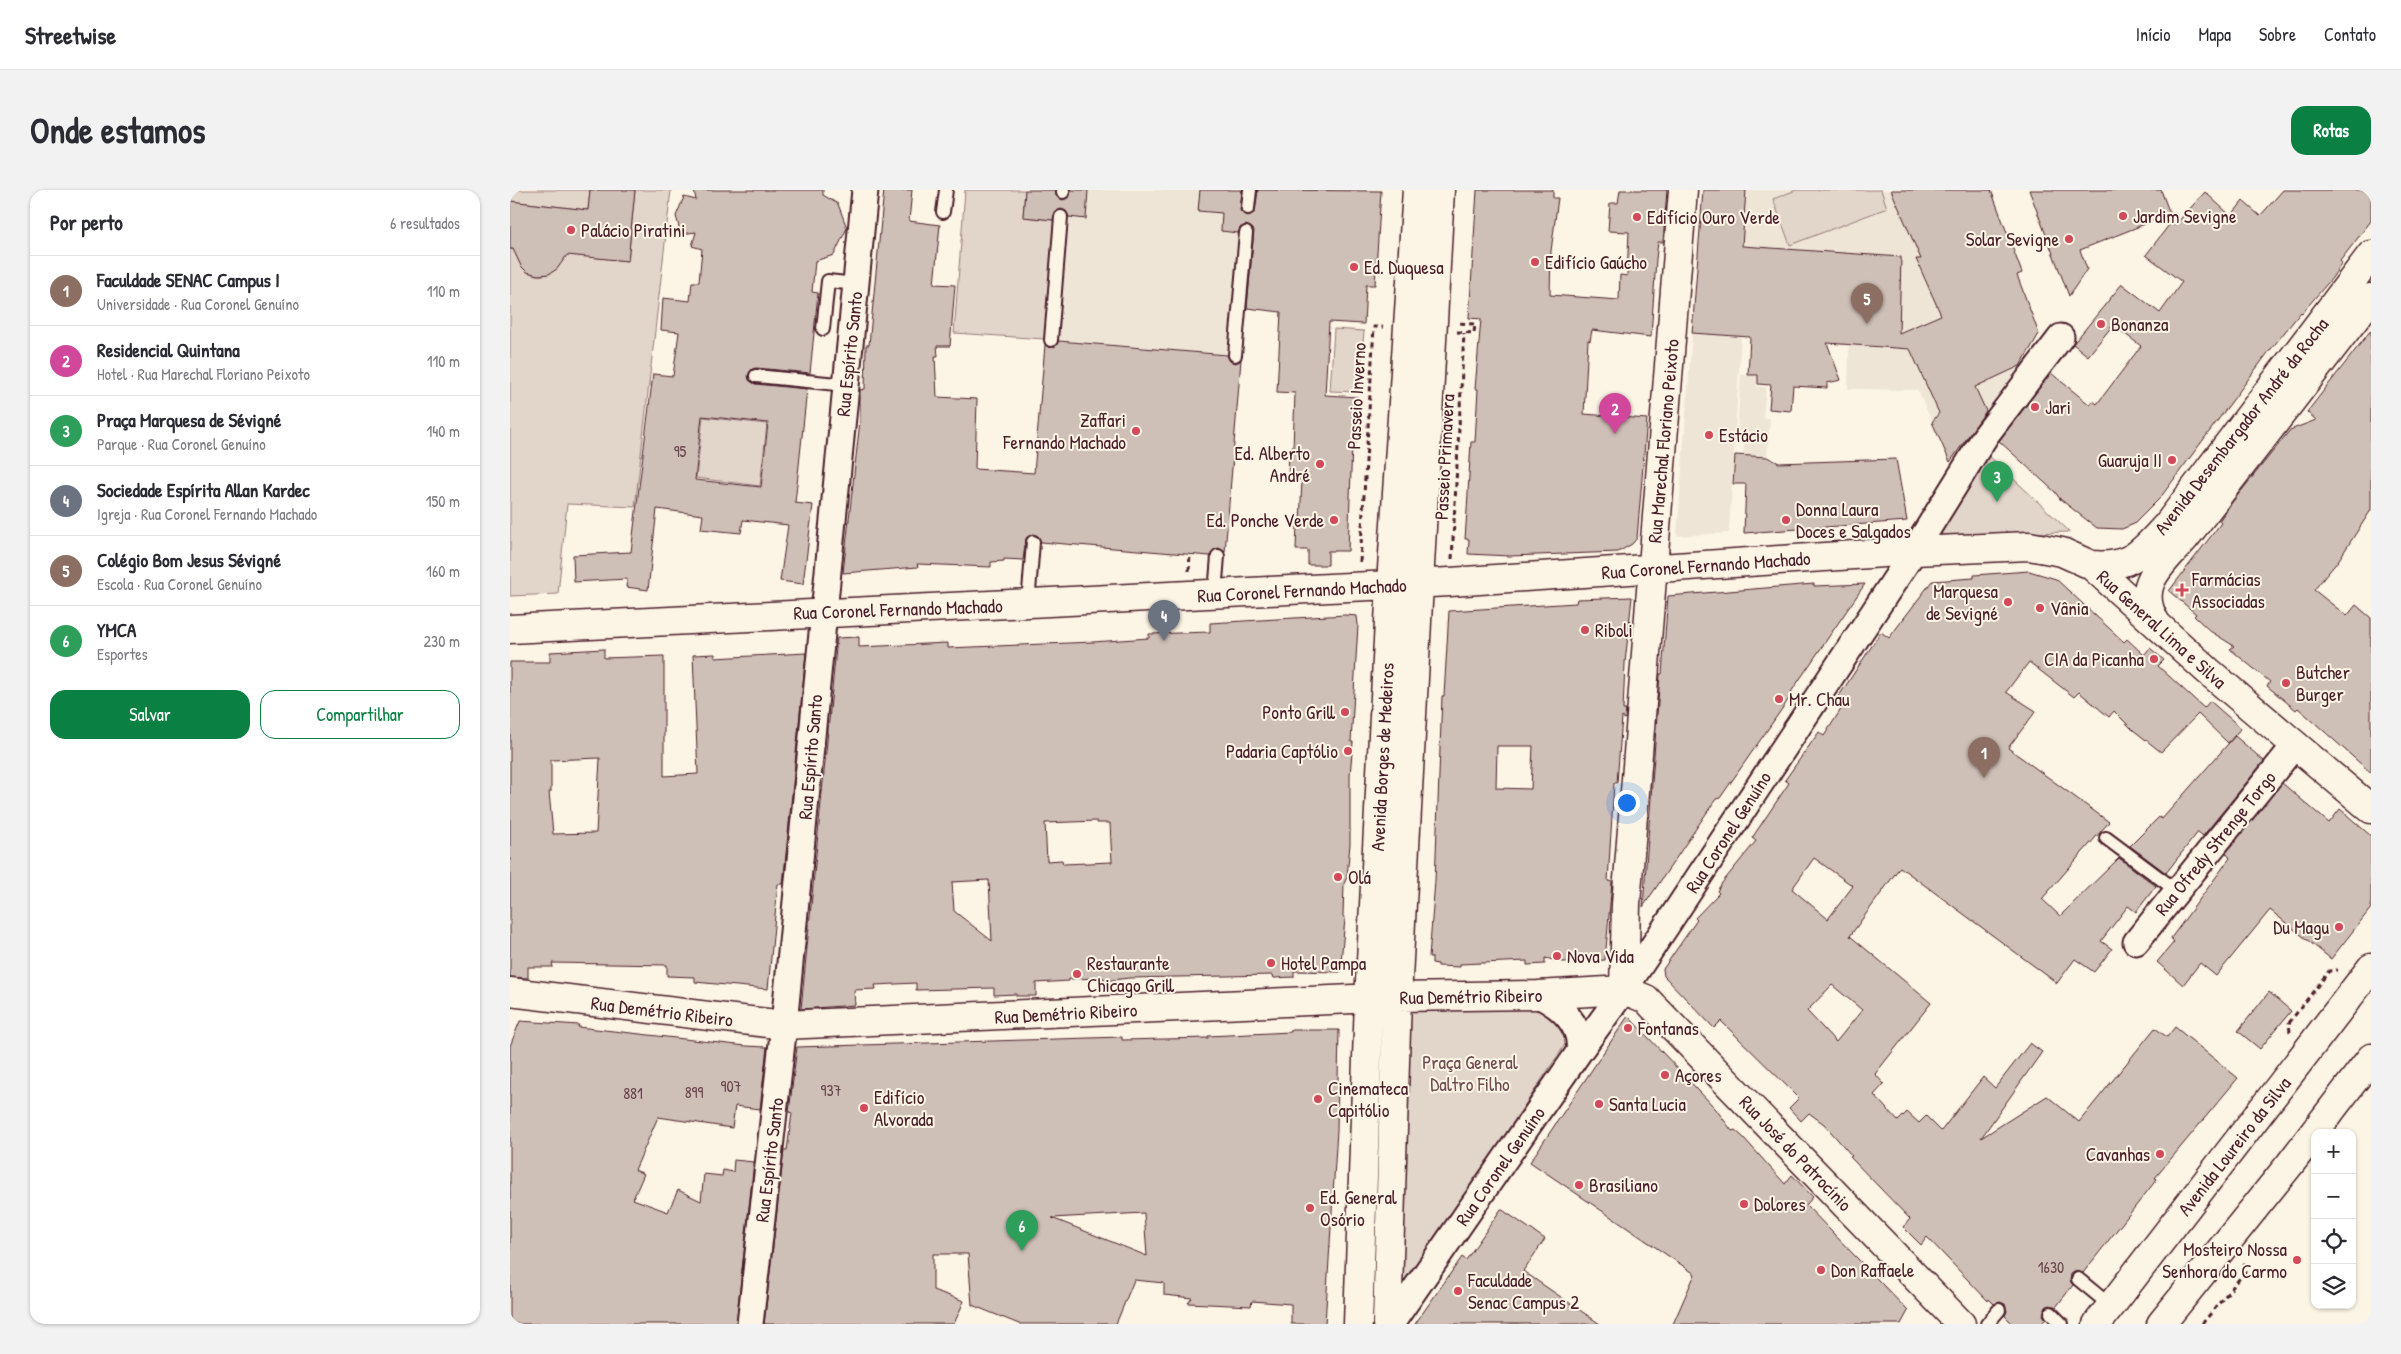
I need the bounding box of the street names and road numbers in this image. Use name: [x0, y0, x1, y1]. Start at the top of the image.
street label: Rua Espírito Santo: [830, 290, 869, 418]
street label: Avenida Desembargador André da Rocha: [2148, 312, 2334, 540]
street label: Rua Marechal Floriano Peixoto: [1641, 338, 1685, 544]
street label: Passeio Inverno: [1340, 342, 1372, 450]
street label: Passeio Primavera: [1428, 393, 1460, 521]
street label: Rua Coronel Fernando Machado: [1601, 545, 1812, 585]
street label: Rua General Lima e Silva: [2092, 564, 2233, 695]
street label: Rua Coronel Fernando Machado: [1197, 572, 1408, 608]
street label: Rua Coronel Fernando Machado: [793, 592, 1003, 626]
street label: Avenida Borges de Medeiros: [1364, 662, 1400, 852]
street label: Rua Espírito Santo: [792, 693, 828, 821]
street label: Rua Ofredy Strenge Torgo: [2149, 765, 2282, 921]
street label: Rua Coronel Genuíno: [1679, 766, 1777, 898]
street label: Rua Demétrio Ribeiro: [1399, 982, 1543, 1010]
street label: Rua Demétrio Ribeiro: [590, 989, 735, 1033]
street label: Rua Demétrio Ribeiro: [994, 996, 1138, 1030]
street label: Avenida Loureiro da Silva: [2172, 1071, 2297, 1221]
street label: Rua José do Patrocínio: [1734, 1089, 1858, 1217]
street label: Rua Espírito Santo: [748, 1096, 790, 1224]
street label: Rua Coronel Genuíno: [1449, 1101, 1551, 1231]

